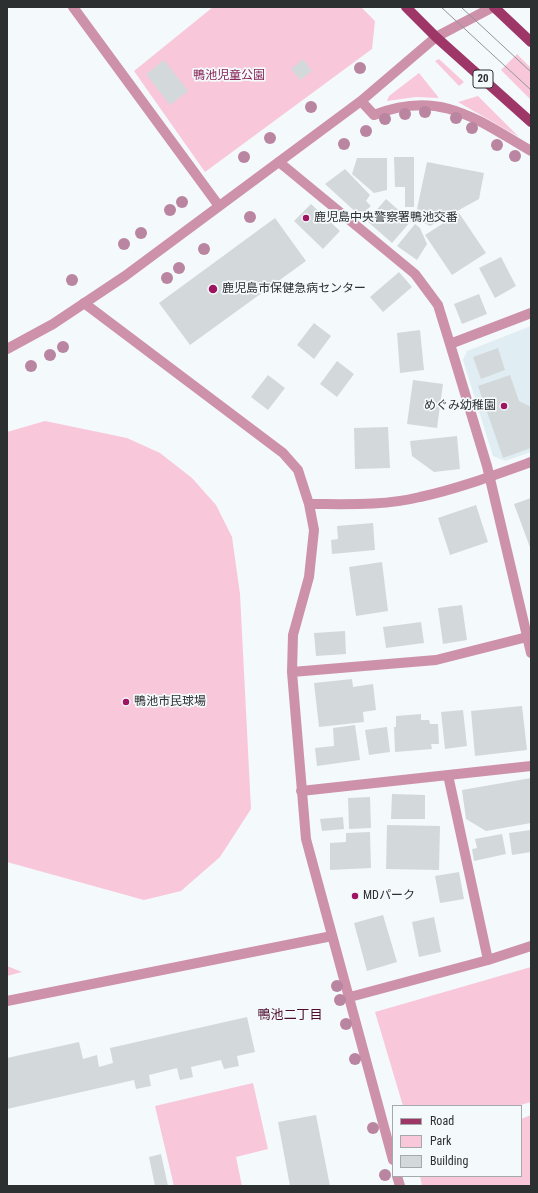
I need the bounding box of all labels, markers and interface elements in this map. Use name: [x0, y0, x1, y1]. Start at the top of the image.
park label: 鴨池児童公園: [193, 69, 265, 83]
road number: 20: [473, 70, 493, 88]
place label: 鹿児島中央警察署鴨池交番: [314, 211, 458, 225]
marker: 鹿児島中央警察署鴨池交番: [301, 213, 311, 223]
place label: 鹿児島市保健急病センター: [222, 282, 366, 296]
marker: 鹿児島市保健急病センター: [207, 283, 219, 295]
place label: めぐみ幼稚園: [424, 399, 496, 413]
marker: めぐみ幼稚園: [499, 401, 509, 411]
place label: 鴨池市民球場: [134, 695, 206, 709]
marker: 鴨池市民球場: [121, 697, 131, 707]
place label: MDパーク: [363, 889, 415, 903]
marker: MDパーク: [350, 891, 360, 901]
district label: 鴨池二丁目: [258, 1008, 322, 1024]
legend: [392, 1105, 522, 1177]
text: Road: [430, 1114, 454, 1128]
text: Park: [430, 1134, 451, 1148]
text: Building: [430, 1154, 468, 1168]

